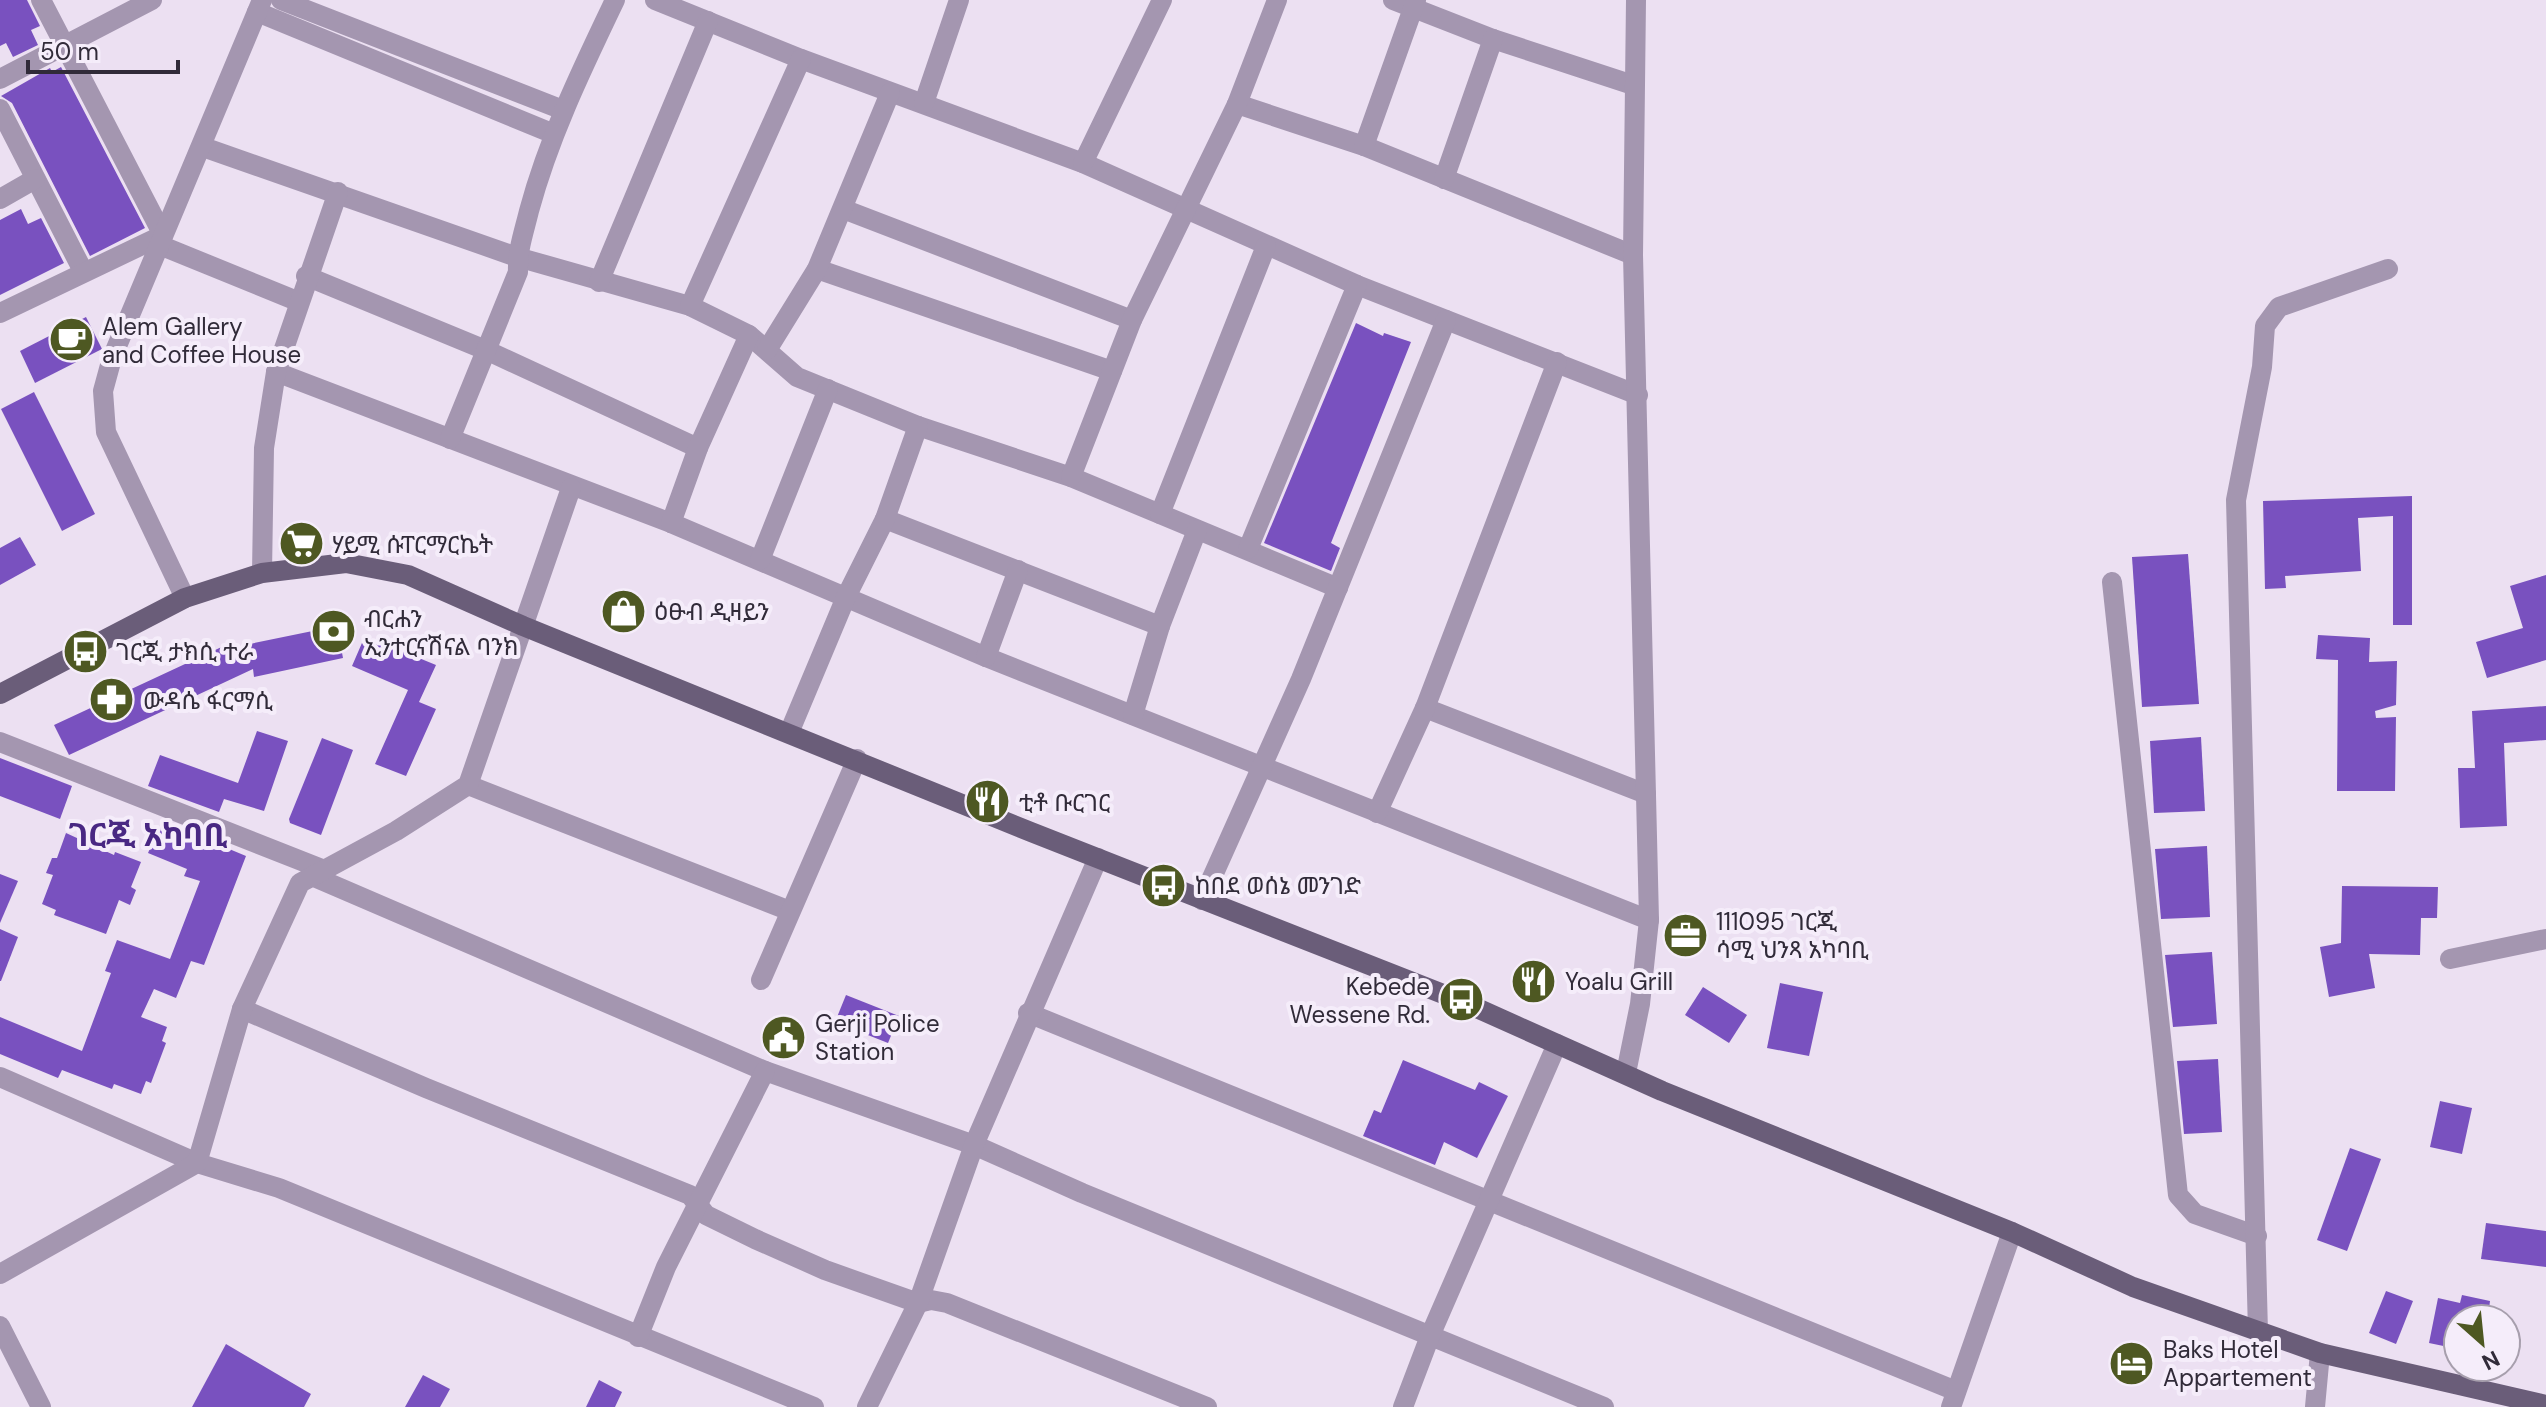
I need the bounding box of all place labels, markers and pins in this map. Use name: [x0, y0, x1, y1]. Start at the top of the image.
place label: Alem Gallery and Coffee House: [102, 311, 301, 370]
cafe icon: Alem Gallery and Coffee House: [47, 316, 95, 364]
supermarket icon: ሃይሚ ሱፐርማርኬት: [277, 520, 325, 568]
place label: ሃይሚ ሱፐርማርኬት: [332, 529, 494, 560]
shop icon: ዕፁብ ዲዛይን: [599, 587, 647, 635]
place label: ዕፁብ ዲዛይን: [654, 596, 769, 627]
place label: ብርሐን ኢንተርናሽናል ባንክ: [364, 603, 519, 662]
bank icon: ብርሐን ኢንተርናሽናል ባንክ: [309, 608, 357, 656]
bus stop icon: ገርጂ ታክሲ ተራ: [61, 627, 109, 675]
place label: ገርጂ ታክሲ ተራ: [116, 636, 254, 667]
pharmacy icon: ውዳሴ ፋርማሲ: [88, 676, 136, 724]
place label: ውዳሴ ፋርማሲ: [143, 685, 273, 716]
restaurant icon: ቲቶ ቡርገር: [964, 778, 1012, 826]
place label: ቲቶ ቡርገር: [1019, 787, 1110, 818]
bus stop icon: ከበደ ወሰኔ መንገድ: [1140, 861, 1188, 909]
place label: ከበደ ወሰኔ መንገድ: [1195, 870, 1361, 901]
place label: 111095 ገርጂ ሳሚ ህንጻ አካባቢ: [1716, 906, 1869, 965]
office icon: 111095 ገርጂ ሳሚ ህንጻ አካባቢ: [1661, 911, 1709, 959]
restaurant icon: Yoalu Grill: [1510, 957, 1558, 1005]
place label: Yoalu Grill: [1565, 966, 1673, 997]
place label: Kebede Wessene Rd.: [1290, 971, 1430, 1030]
bus stop icon: Kebede Wessene Rd.: [1437, 976, 1485, 1024]
place label: Gerji Police Station: [815, 1008, 940, 1067]
public building icon: Gerji Police Station: [760, 1013, 808, 1061]
place label: Baks Hotel Appartement: [2163, 1334, 2312, 1393]
hotel icon: Baks Hotel Appartement: [2108, 1339, 2156, 1387]

